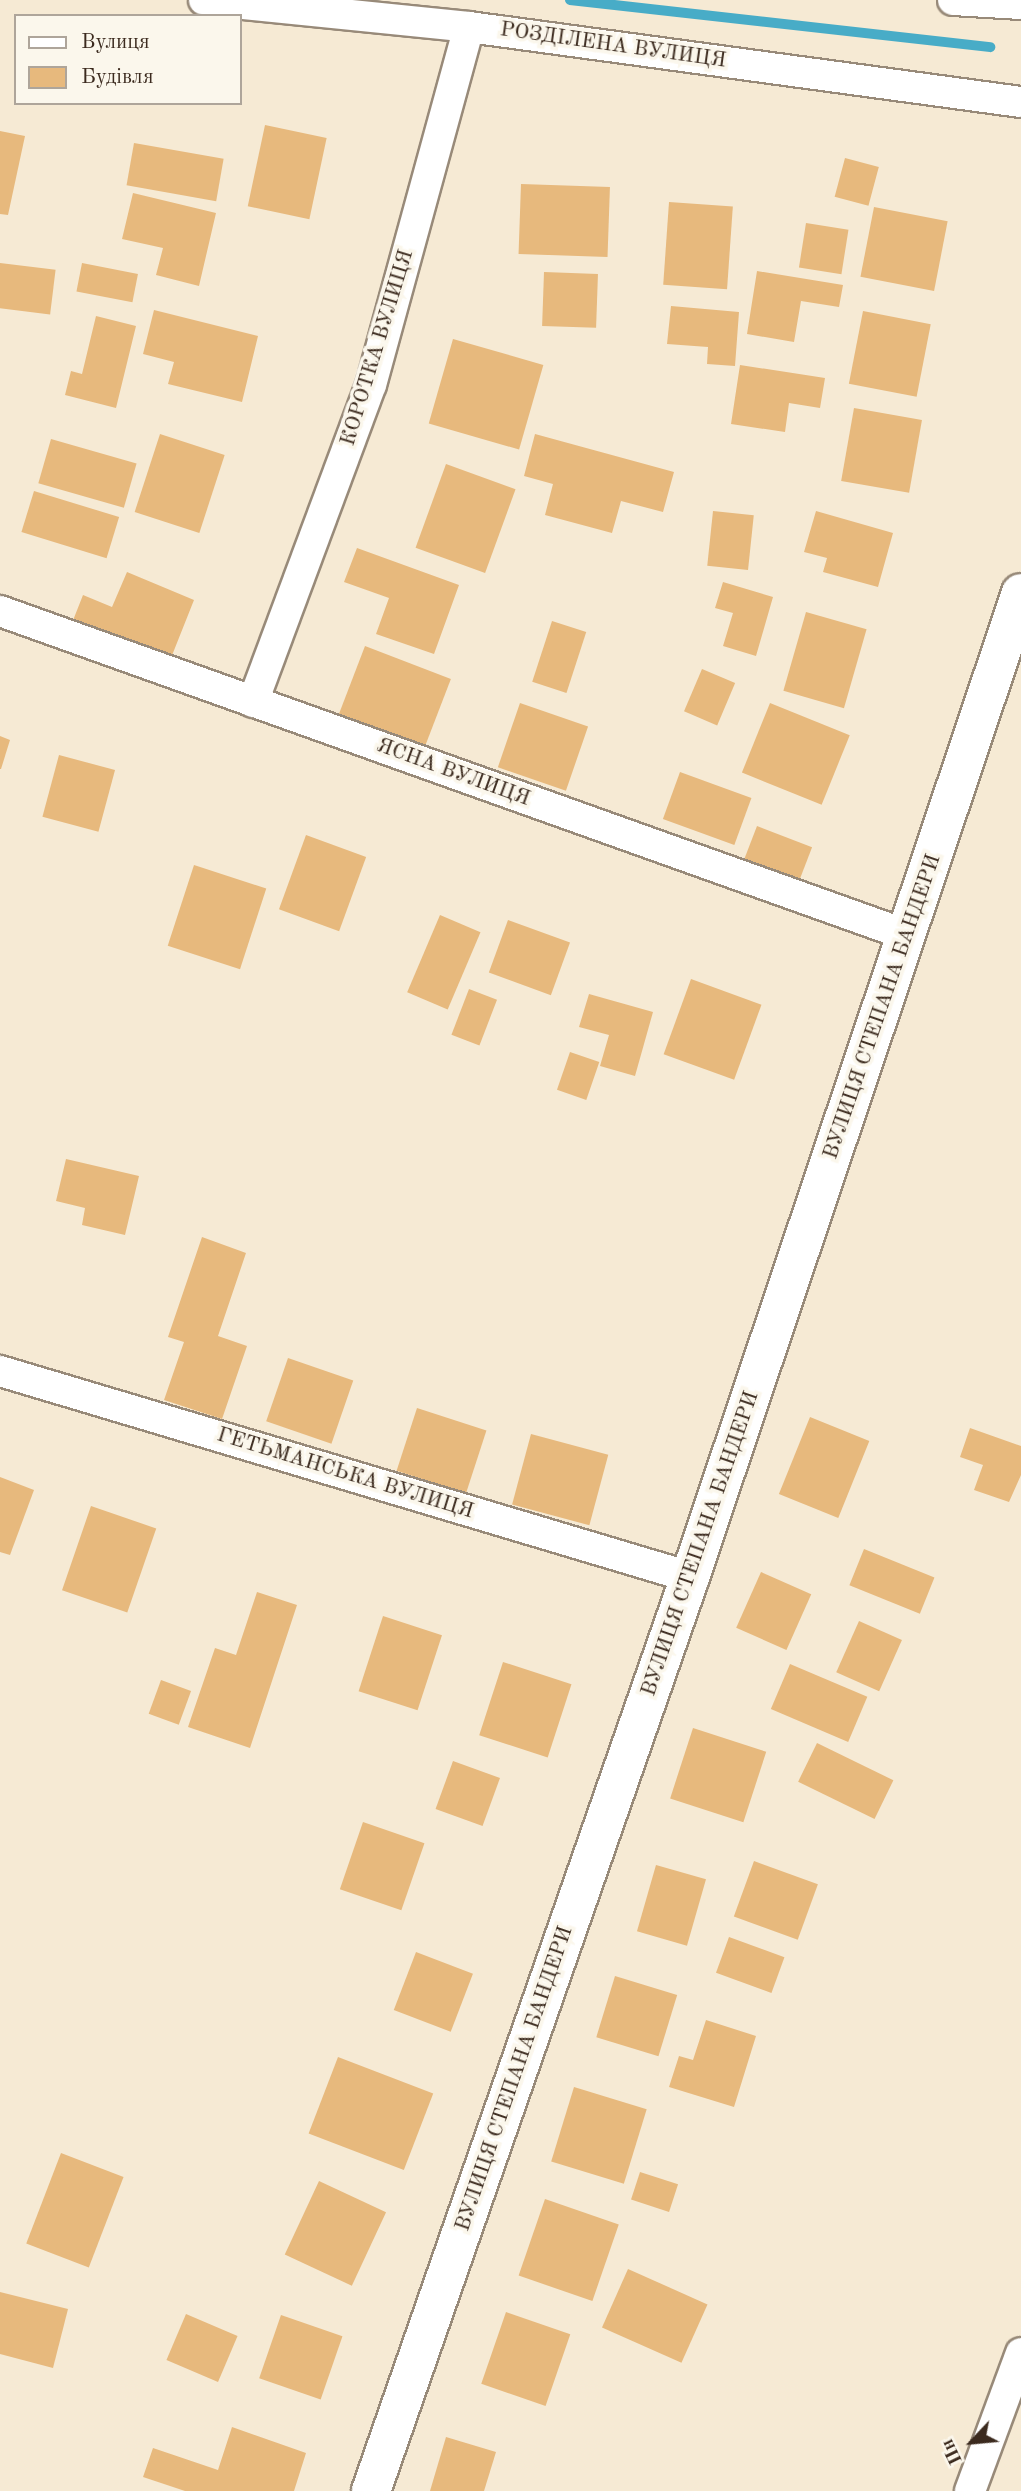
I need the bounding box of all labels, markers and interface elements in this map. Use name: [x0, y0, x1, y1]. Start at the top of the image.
legend: [14, 14, 242, 105]
street label: РОЗДІЛЕНА ВУЛИЦЯ: [498, 18, 728, 74]
text: Вулиця: [81, 32, 150, 53]
text: Будівля: [81, 67, 154, 88]
street label: КОРОТКА ВУЛИЦЯ: [336, 247, 420, 449]
street label: ЯСНА ВУЛИЦЯ: [373, 734, 533, 812]
street label: ВУЛИЦЯ СТЕПАНА БАНДЕРИ: [819, 851, 947, 1163]
street label: ВУЛИЦЯ СТЕПАНА БАНДЕРИ: [637, 1388, 765, 1700]
street label: ГЕТЬМАНСЬКА ВУЛИЦЯ: [214, 1423, 476, 1525]
street label: ВУЛИЦЯ СТЕПАНА БАНДЕРИ: [451, 1923, 579, 2235]
north arrow: [937, 2407, 1007, 2477]
text: Пн: [938, 2435, 967, 2467]

